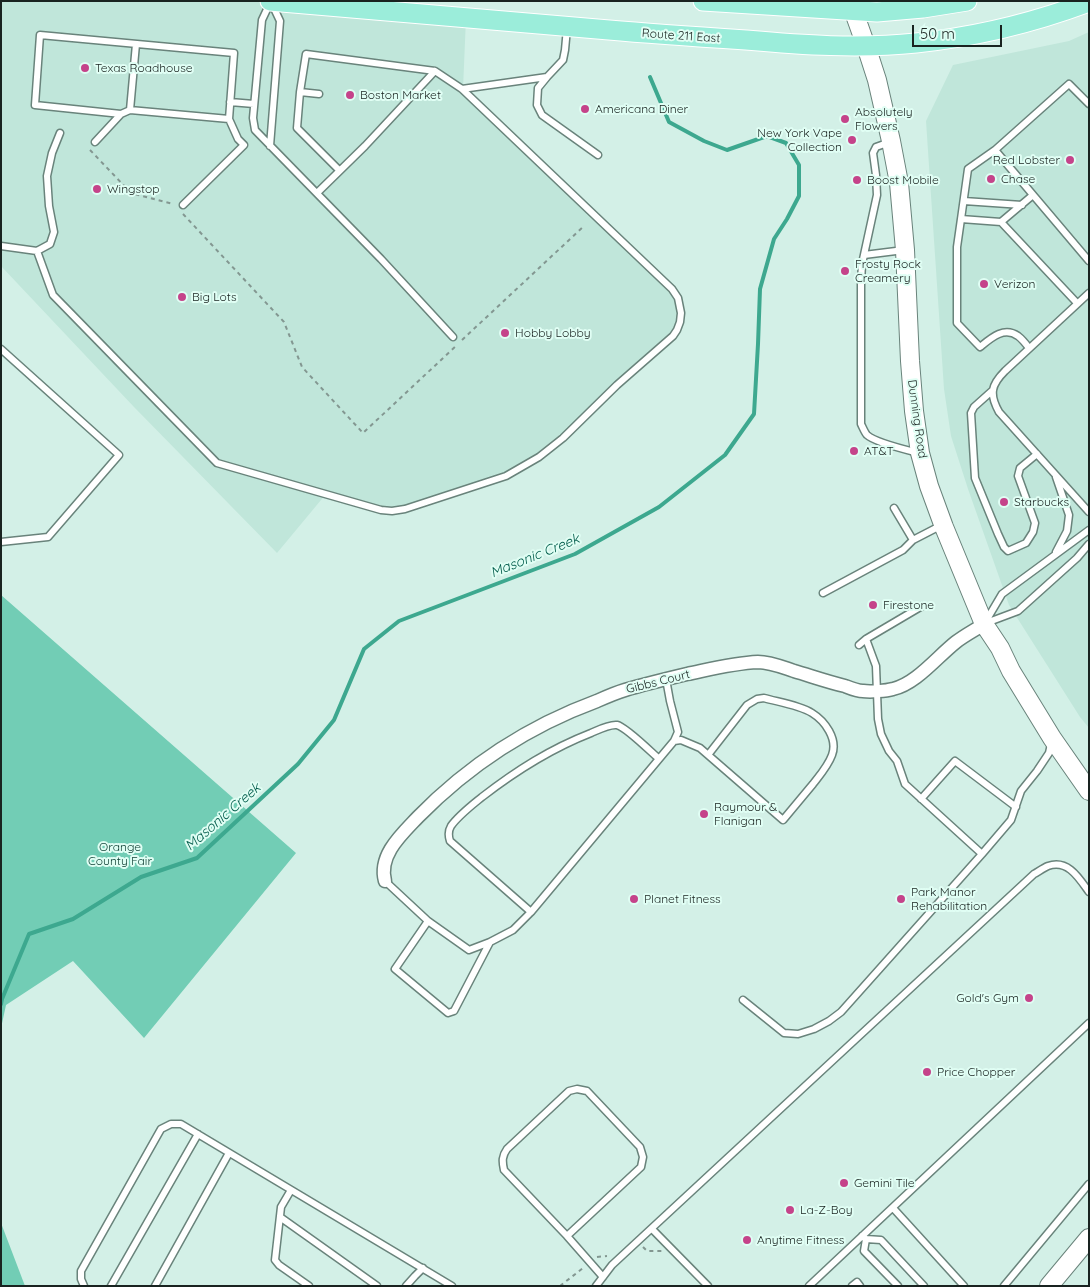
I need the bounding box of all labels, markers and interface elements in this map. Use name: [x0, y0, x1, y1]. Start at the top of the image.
scale bar: [915, 15, 1005, 47]
text: 50 m: [920, 24, 955, 43]
street label: Route 211 East: [641, 26, 721, 46]
place label: Texas Roadhouse: [95, 61, 193, 75]
marker: Texas Roadhouse: [79, 62, 91, 74]
place label: Boston Market: [360, 88, 441, 102]
marker: Boston Market: [344, 89, 356, 101]
place label: Americana Diner: [595, 102, 688, 116]
marker: Americana Diner: [579, 103, 591, 115]
place label: Absolutely Flowers: [855, 105, 913, 133]
marker: Absolutely Flowers: [839, 113, 851, 125]
place label: New York Vape Collection: [757, 126, 842, 154]
marker: New York Vape Collection: [846, 134, 858, 146]
place label: Red Lobster: [993, 153, 1060, 167]
marker: Red Lobster: [1064, 154, 1076, 166]
place label: Chase: [1001, 172, 1035, 186]
place label: Boost Mobile: [867, 173, 939, 187]
marker: Chase: [985, 173, 997, 185]
marker: Boost Mobile: [851, 174, 863, 186]
place label: Wingstop: [107, 182, 160, 196]
marker: Wingstop: [91, 183, 103, 195]
place label: Frosty Rock Creamery: [855, 257, 921, 285]
marker: Frosty Rock Creamery: [839, 265, 851, 277]
place label: Verizon: [994, 277, 1035, 291]
marker: Verizon: [978, 278, 990, 290]
place label: Big Lots: [192, 290, 237, 304]
marker: Big Lots: [176, 291, 188, 303]
place label: Hobby Lobby: [515, 326, 591, 340]
marker: Hobby Lobby: [499, 327, 511, 339]
street label: Dunning Road: [904, 379, 930, 459]
place label: AT&T: [864, 444, 894, 458]
marker: AT&T: [848, 445, 860, 457]
place label: Starbucks: [1014, 495, 1069, 509]
marker: Starbucks: [998, 496, 1010, 508]
water label: Masonic Creek: [488, 530, 582, 582]
place label: Firestone: [883, 598, 934, 612]
marker: Firestone: [867, 599, 879, 611]
street label: Gibbs Court: [625, 667, 691, 697]
water label: Masonic Creek: [182, 780, 264, 854]
place label: Raymour & Flanigan: [714, 800, 777, 828]
marker: Raymour & Flanigan: [698, 808, 710, 820]
park label: Orange County Fair: [88, 840, 152, 868]
place label: Park Manor Rehabilitation: [911, 885, 987, 913]
place label: Planet Fitness: [644, 892, 721, 906]
marker: Planet Fitness: [628, 893, 640, 905]
marker: Park Manor Rehabilitation: [895, 893, 907, 905]
place label: Gold's Gym: [956, 991, 1019, 1005]
marker: Gold's Gym: [1023, 992, 1035, 1004]
place label: Price Chopper: [937, 1065, 1015, 1079]
marker: Price Chopper: [921, 1066, 933, 1078]
place label: Gemini Tile: [854, 1176, 915, 1190]
marker: Gemini Tile: [838, 1177, 850, 1189]
place label: La-Z-Boy: [800, 1203, 853, 1217]
marker: La-Z-Boy: [784, 1204, 796, 1216]
place label: Anytime Fitness: [757, 1233, 844, 1247]
marker: Anytime Fitness: [741, 1234, 753, 1246]

